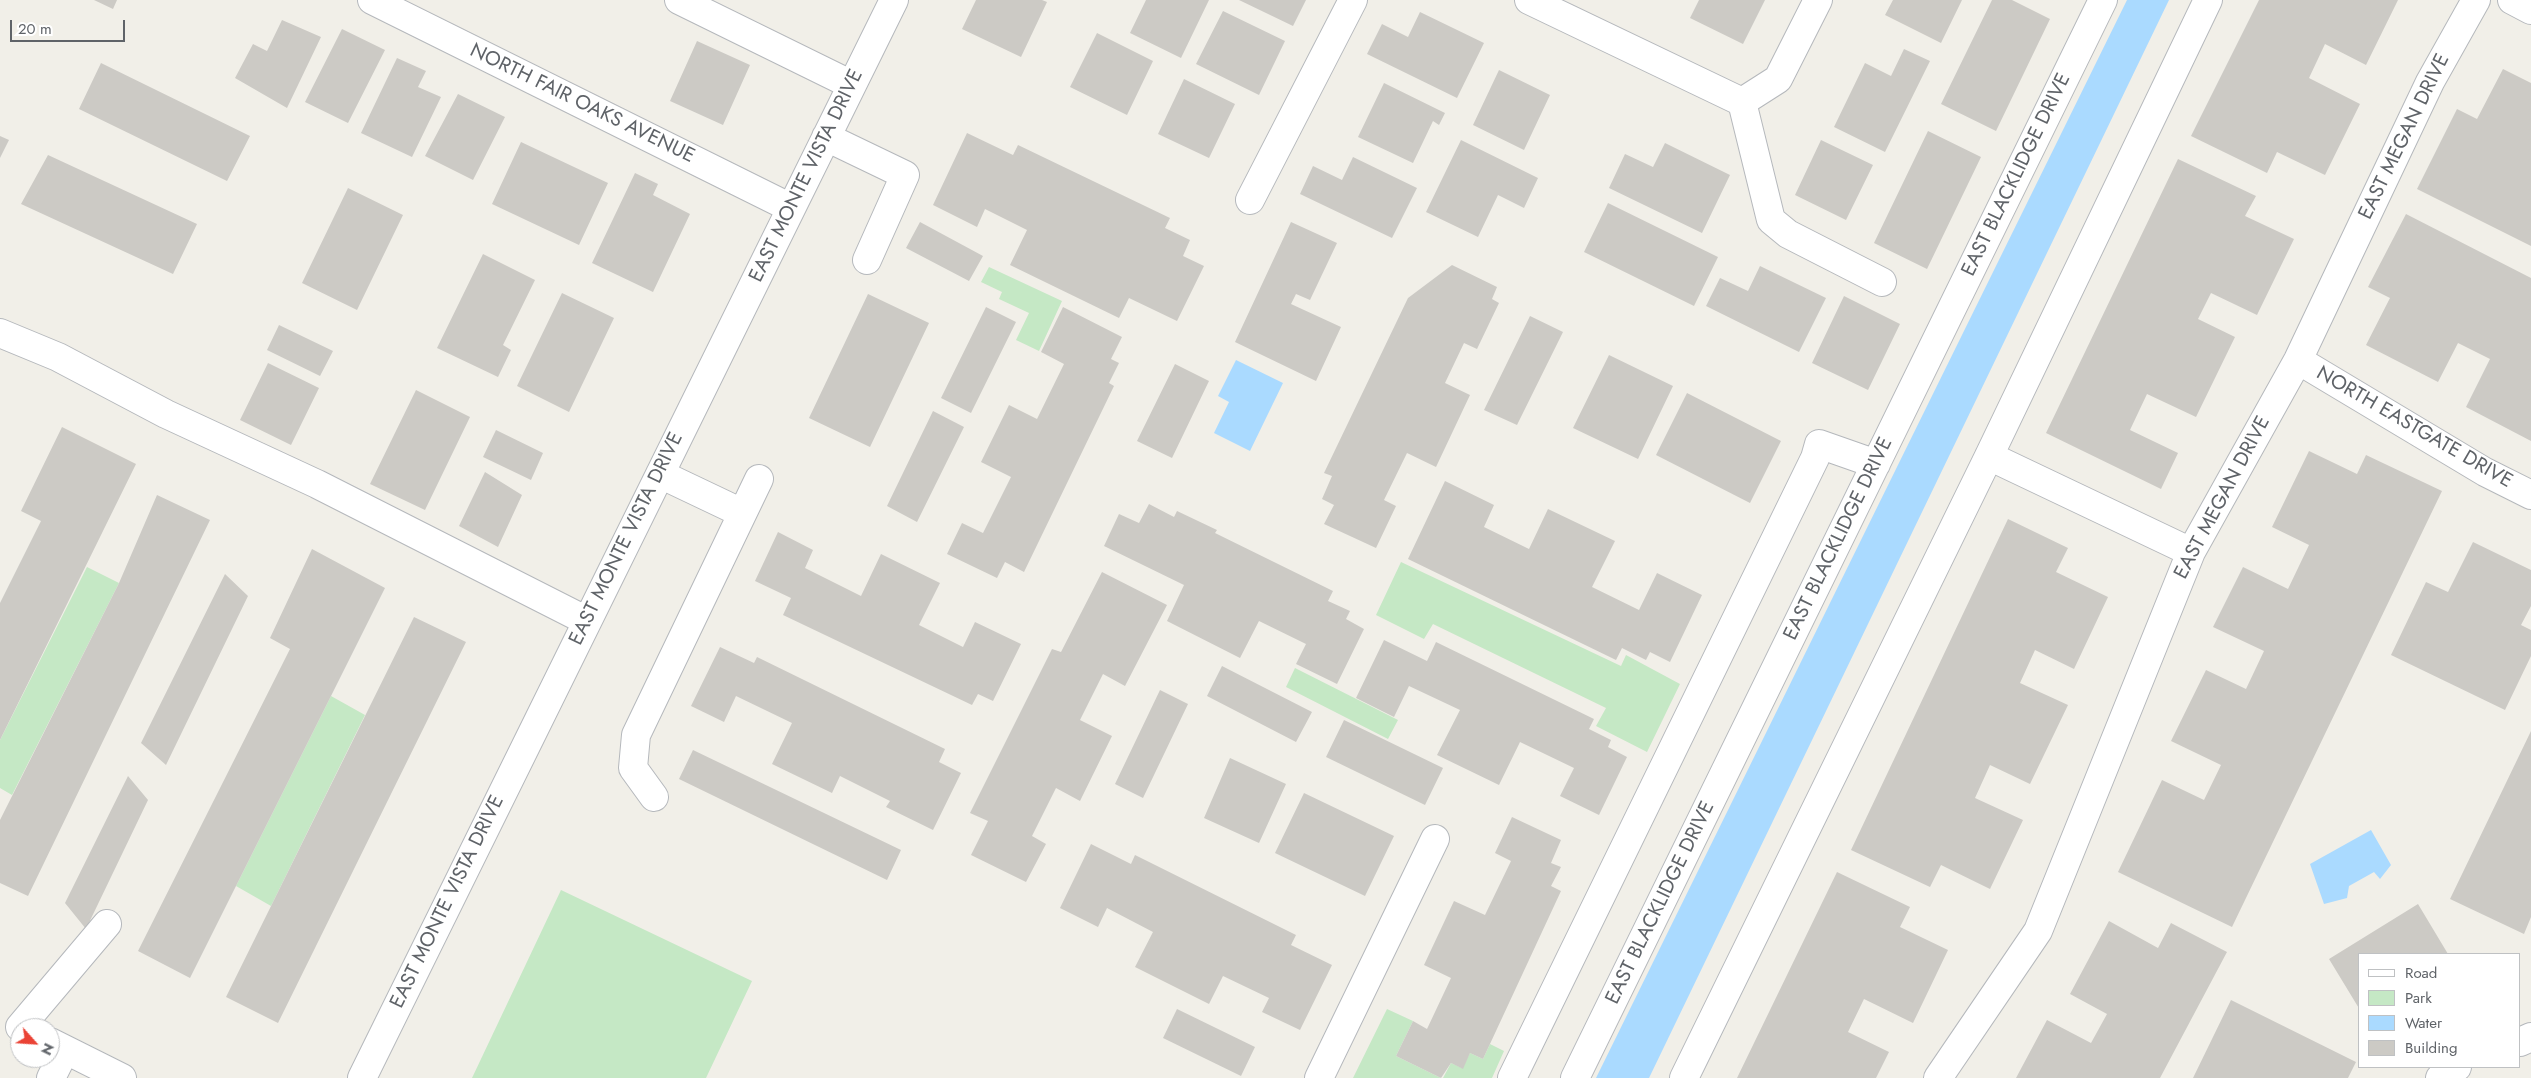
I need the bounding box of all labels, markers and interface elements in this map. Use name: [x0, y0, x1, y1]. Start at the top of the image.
scale bar: [12, 10, 128, 42]
text: 20 m: [18, 18, 52, 40]
street label: NORTH FAIR OAKS AVENUE: [466, 39, 698, 169]
street label: EAST MEGAN DRIVE: [2355, 50, 2455, 224]
street label: EAST MONTE VISTA DRIVE: [745, 66, 869, 286]
street label: EAST BLACKLIDGE DRIVE: [1957, 70, 2077, 280]
street label: NORTH EASTGATE DRIVE: [2312, 362, 2516, 494]
street label: EAST MEGAN DRIVE: [2170, 412, 2276, 584]
street label: EAST MONTE VISTA DRIVE: [565, 429, 689, 649]
street label: EAST BLACKLIDGE DRIVE: [1779, 434, 1899, 644]
street label: EAST MONTE VISTA DRIVE: [386, 792, 510, 1012]
street label: EAST BLACKLIDGE DRIVE: [1601, 798, 1721, 1008]
legend: [2358, 953, 2521, 1068]
text: Road: [2405, 962, 2437, 984]
text: Park: [2405, 987, 2432, 1009]
text: Water: [2405, 1012, 2442, 1034]
north arrow: [10, 1018, 60, 1068]
text: Building: [2405, 1037, 2457, 1059]
text: N: [36, 1040, 59, 1059]

